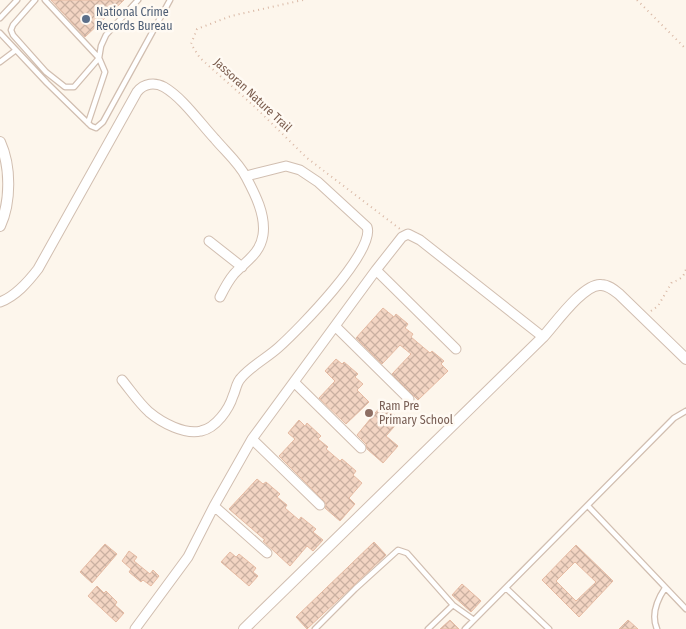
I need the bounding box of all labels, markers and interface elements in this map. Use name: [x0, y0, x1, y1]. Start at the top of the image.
place label: National Crime Records Bureau: [96, 5, 172, 33]
marker: National Crime Records Bureau: [80, 13, 92, 25]
street label: Jassoran Nature Trail: [211, 55, 295, 135]
place label: Ram Pre Primary School: [379, 399, 453, 427]
marker: Ram Pre Primary School: [363, 407, 375, 419]

